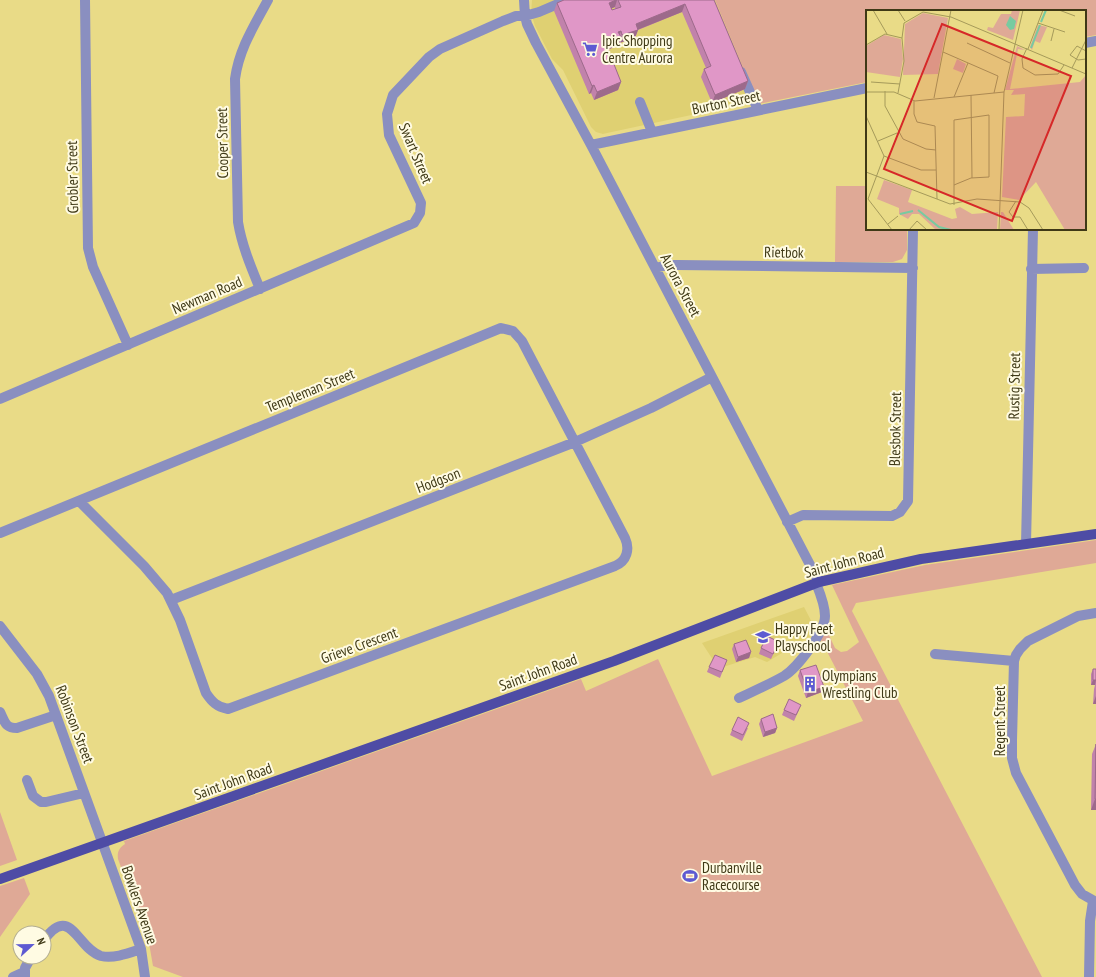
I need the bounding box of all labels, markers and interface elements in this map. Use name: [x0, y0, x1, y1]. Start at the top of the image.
inset map: [866, 10, 1086, 230]
place label: Ipic Shopping Centre Aurora: [602, 31, 673, 67]
supermarket icon: Ipic Shopping Centre Aurora: [581, 40, 599, 58]
street label: Burton Street: [690, 85, 762, 119]
street label: Cooper Street: [212, 108, 232, 178]
street label: Swart Street: [395, 120, 437, 186]
street label: Grobler Street: [62, 141, 82, 213]
street label: Rietbok: [764, 242, 804, 262]
street label: Aurora Street: [657, 250, 705, 320]
street label: Newman Road: [169, 272, 245, 318]
street label: Rustig Street: [1004, 352, 1024, 420]
street label: Templeman Street: [263, 364, 357, 416]
street label: Blesbok Street: [885, 392, 905, 466]
street label: Hodgson: [413, 463, 463, 497]
street label: Saint John Road: [802, 542, 886, 582]
place label: Happy Feet Playschool: [775, 619, 833, 655]
street label: Grieve Crescent: [318, 622, 400, 668]
school or university icon: Happy Feet Playschool: [754, 628, 772, 646]
street label: Saint John Road: [496, 649, 580, 695]
place label: Olympians Wrestling Club: [822, 666, 897, 702]
building icon: Olympians Wrestling Club: [801, 675, 819, 693]
street label: Robinson Street: [51, 682, 99, 766]
street label: Regent Street: [990, 686, 1009, 756]
street label: Saint John Road: [191, 758, 275, 804]
place label: Durbanville Racecourse: [702, 858, 762, 894]
street label: Bowlers Avenue: [118, 863, 162, 947]
sports icon: Durbanville Racecourse: [681, 867, 699, 885]
north arrow: [12, 925, 52, 965]
text: N: [34, 936, 49, 947]

